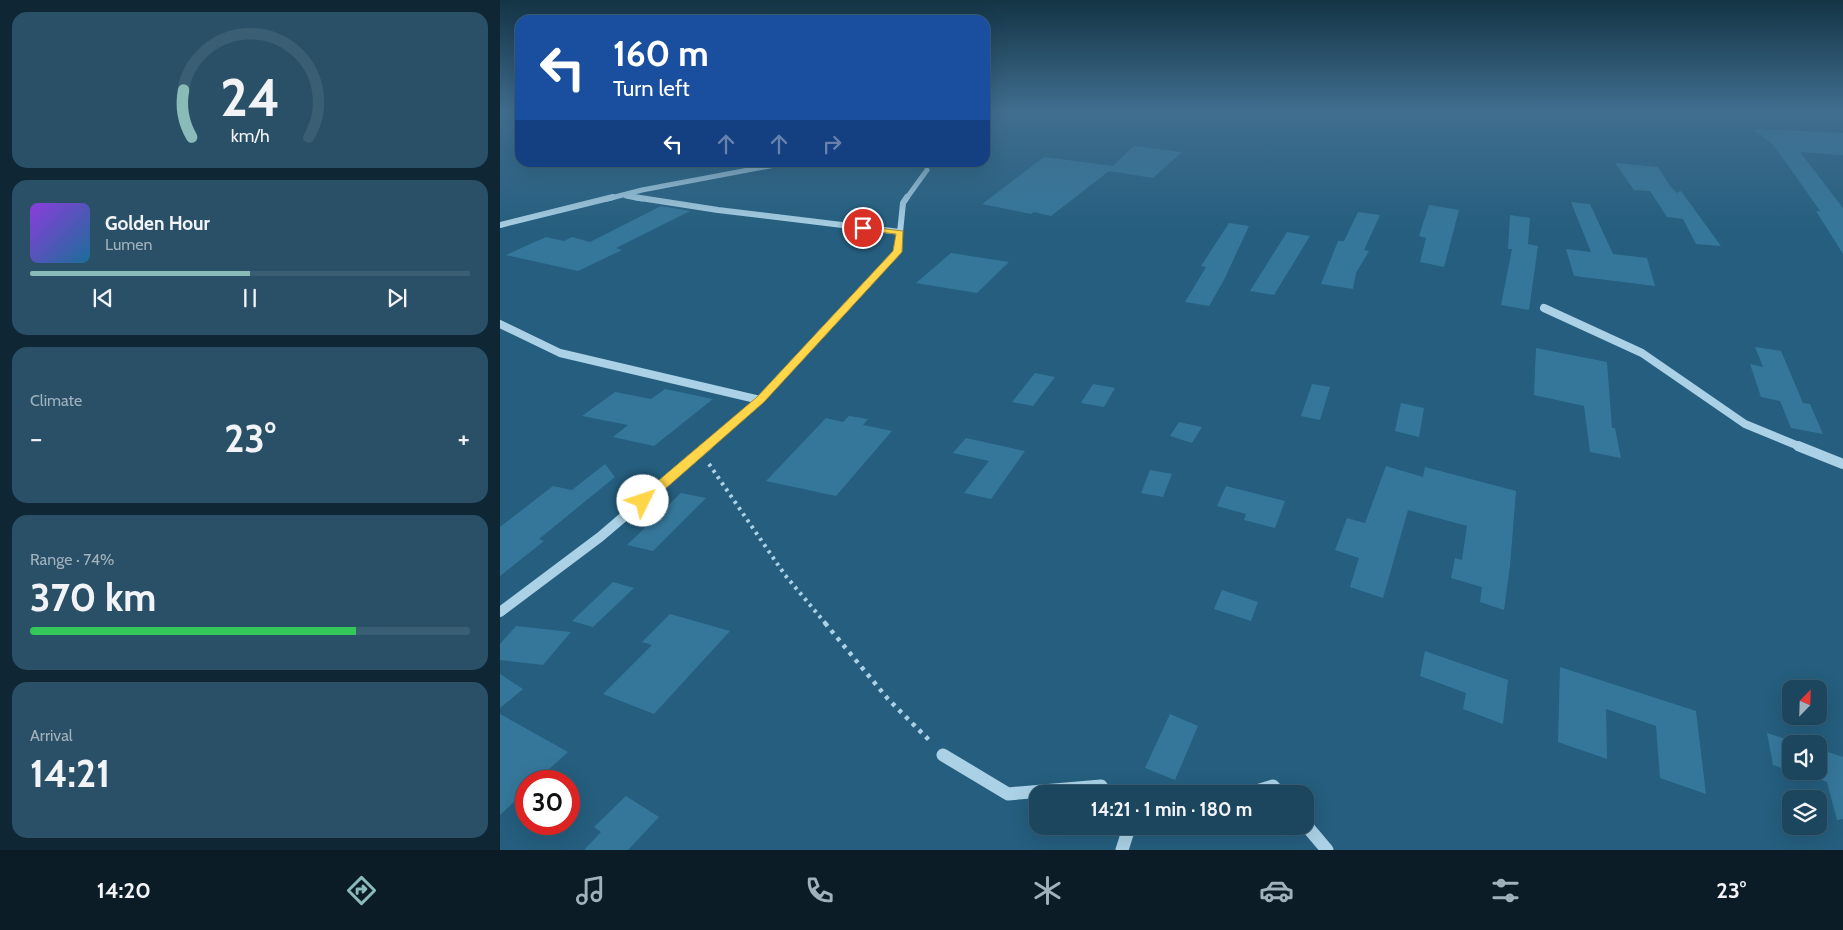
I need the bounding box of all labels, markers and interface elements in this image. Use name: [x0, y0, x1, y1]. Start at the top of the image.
text: 160 m: [613, 32, 709, 75]
icon: left: [530, 35, 595, 100]
text: 24: [220, 66, 280, 129]
text: Turn left: [613, 75, 690, 102]
text: km/h: [230, 125, 270, 146]
icon: left: [659, 130, 687, 158]
icon: ahead: [712, 130, 740, 158]
icon: ahead: [765, 130, 793, 158]
icon: right: [818, 130, 846, 158]
pin: [842, 207, 884, 249]
text: Golden Hour: [105, 212, 210, 235]
icon: arrive: [849, 214, 877, 242]
text: Lumen: [105, 235, 152, 254]
icon: previous: [89, 284, 117, 312]
icon: pause: [236, 284, 264, 312]
icon: next: [383, 284, 411, 312]
text: Climate: [30, 391, 82, 410]
text: 23°: [224, 415, 276, 462]
text: −: [30, 421, 42, 455]
text: +: [458, 421, 470, 455]
position arrow: [616, 474, 668, 526]
text: Range · 74%: [30, 550, 114, 569]
text: 370 km: [30, 574, 156, 621]
north arrow: [1782, 680, 1828, 725]
map controls: [1782, 680, 1827, 835]
text: Arrival: [30, 726, 73, 745]
button: sound: [1782, 735, 1827, 780]
text: 14:21: [30, 750, 110, 797]
speed limit sign: 30: [515, 770, 580, 835]
button: layers: [1782, 790, 1827, 835]
text: 14:21 · 1 min · 180 m: [1091, 798, 1252, 821]
icon: directions: [344, 873, 379, 908]
icon: music: [573, 873, 608, 908]
icon: phone: [802, 873, 837, 908]
icon: climate: [1030, 873, 1065, 908]
icon: car: [1259, 873, 1294, 908]
icon: filters: [1488, 873, 1523, 908]
text: 14:20: [97, 877, 151, 904]
text: 23°: [1716, 877, 1746, 904]

